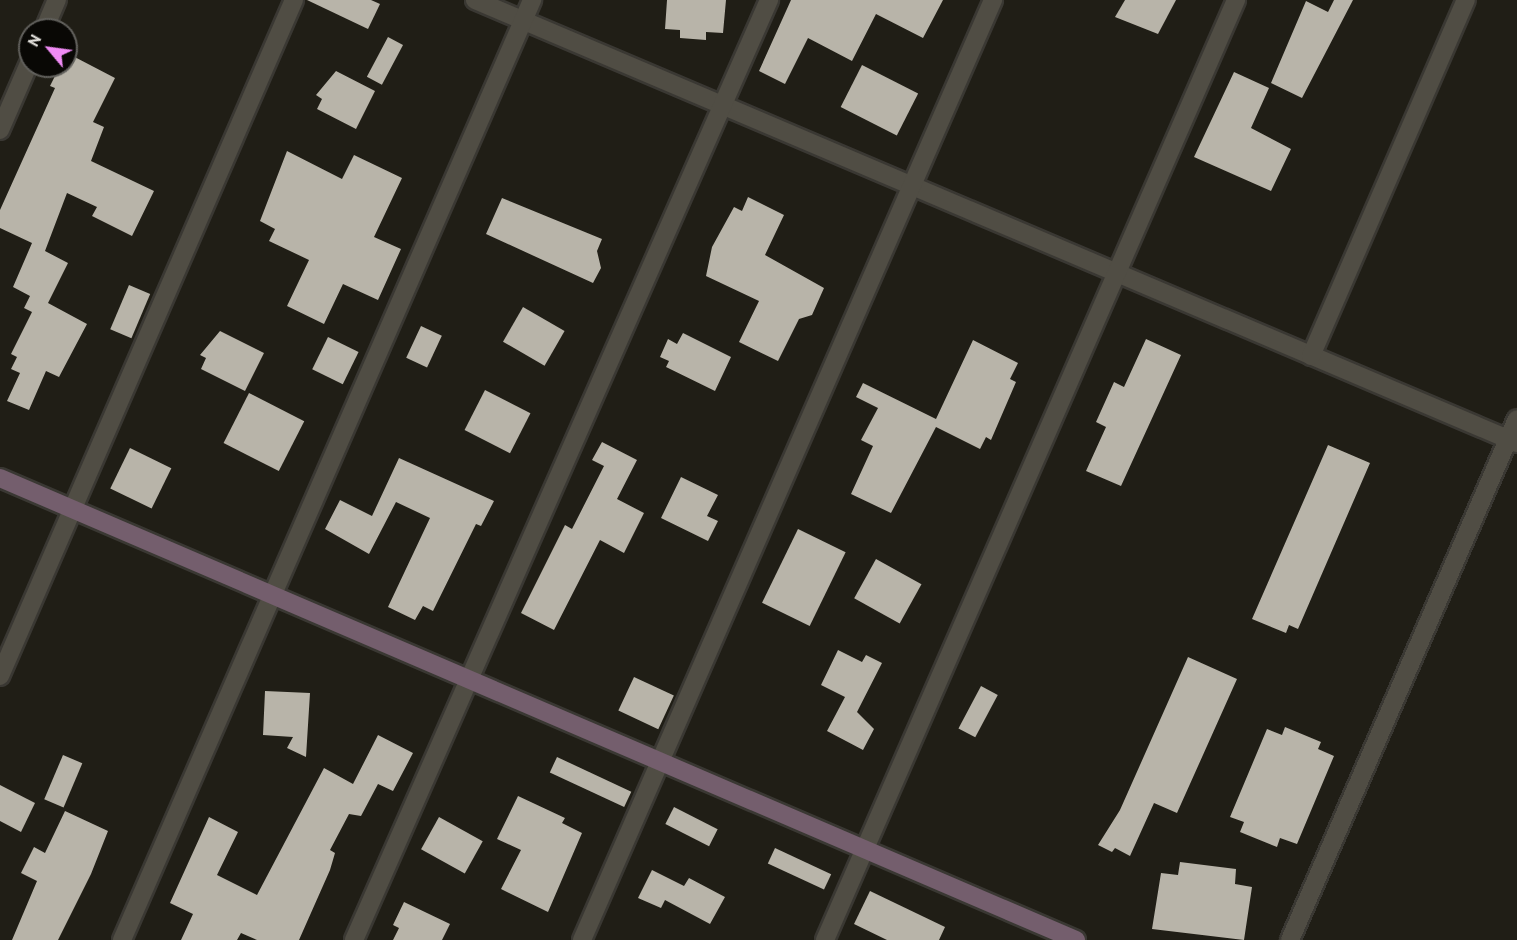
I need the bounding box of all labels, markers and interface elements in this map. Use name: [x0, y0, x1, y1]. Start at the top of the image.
north arrow: [18, 18, 78, 78]
text: N: [23, 31, 45, 50]

